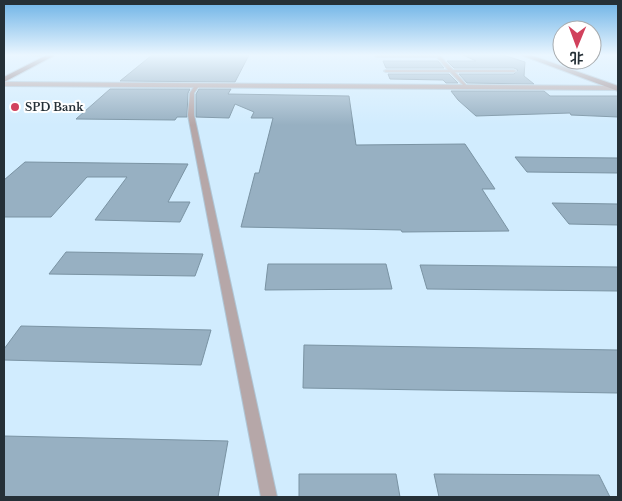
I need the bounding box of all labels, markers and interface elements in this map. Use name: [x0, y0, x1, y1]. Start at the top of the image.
north arrow: [552, 20, 602, 70]
text: 北: [570, 49, 584, 67]
place label: SPD Bank: [25, 100, 84, 114]
marker: SPD Bank: [9, 101, 21, 113]

